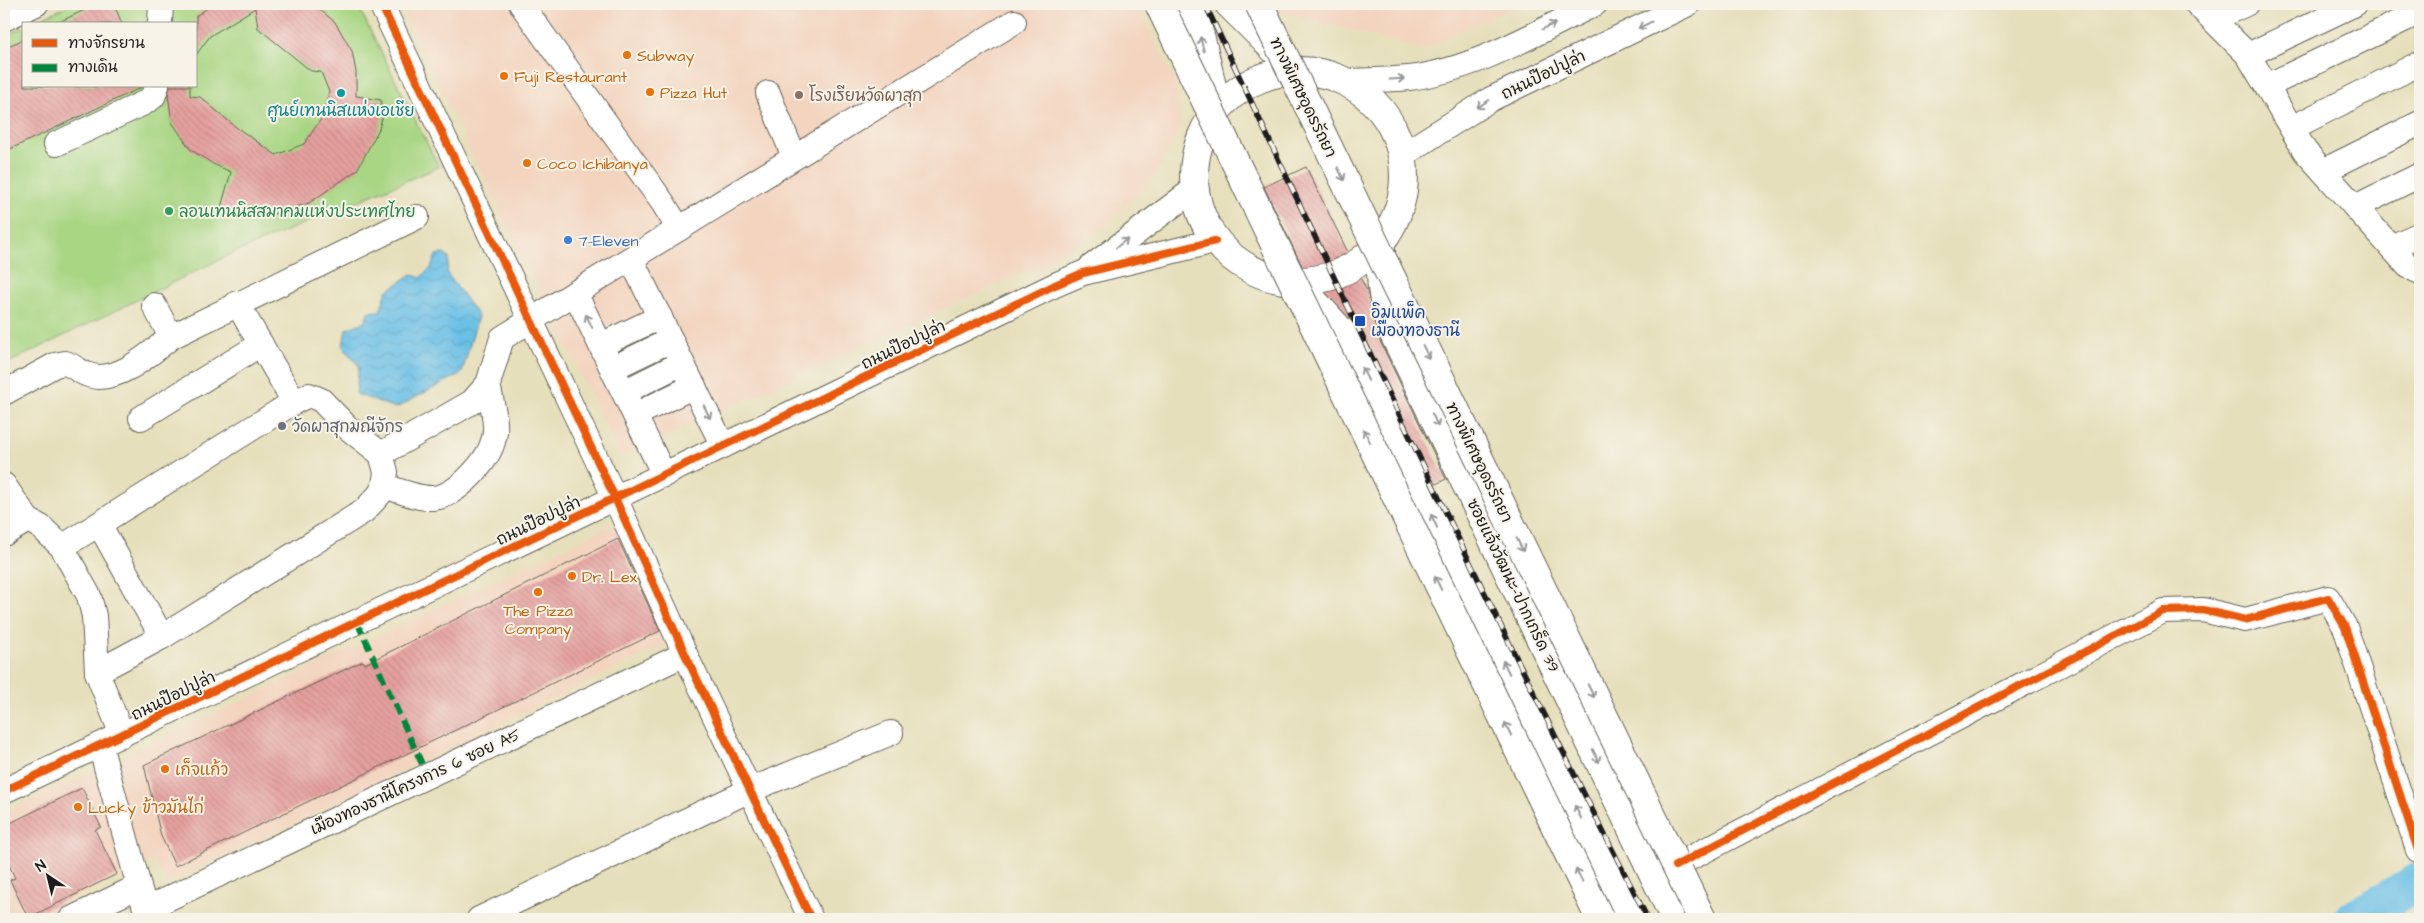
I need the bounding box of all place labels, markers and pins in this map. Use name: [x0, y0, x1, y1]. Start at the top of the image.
place label: Subway: [637, 45, 694, 68]
marker: Subway: [621, 49, 633, 61]
place label: Fuji Restaurant: [514, 66, 628, 88]
marker: Fuji Restaurant: [498, 70, 510, 82]
place label: Pizza Hut: [660, 82, 728, 104]
place label: โรงเรียนวัดผาสุก: [809, 84, 922, 108]
marker: Pizza Hut: [644, 86, 656, 98]
marker: ศูนย์เทนนิสแห่งเอเชีย: [335, 87, 347, 99]
marker: โรงเรียนวัดผาสุก: [793, 89, 805, 101]
place label: ศูนย์เทนนิสแห่งเอเชีย: [267, 99, 415, 123]
place label: Coco Ichibanya: [537, 153, 648, 176]
marker: Coco Ichibanya: [521, 157, 533, 169]
place label: ลอนเทนนิสสมาคมแห่งประเทศไทย: [179, 200, 416, 223]
marker: ลอนเทนนิสสมาคมแห่งประเทศไทย: [163, 205, 175, 217]
place label: 7-Eleven: [578, 230, 638, 252]
marker: 7-Eleven: [562, 234, 574, 246]
place label: อิมแพ็ค เมืองทองธานี: [1371, 301, 1460, 342]
marker: อิมแพ็ค เมืองทองธานี: [1353, 314, 1367, 328]
place label: วัดผาสุกมณีจักร: [292, 416, 403, 439]
marker: วัดผาสุกมณีจักร: [276, 420, 288, 432]
place label: Dr. Lex: [582, 566, 638, 588]
marker: Dr. Lex: [566, 570, 578, 582]
marker: The Pizza Company: [532, 586, 544, 598]
place label: The Pizza Company: [503, 600, 573, 641]
place label: เก็จแก้ว: [175, 758, 229, 781]
marker: เก็จแก้ว: [159, 763, 171, 775]
place label: Lucky ข้าวมันไก่: [88, 796, 204, 820]
marker: Lucky ข้าวมันไก่: [72, 801, 84, 813]

